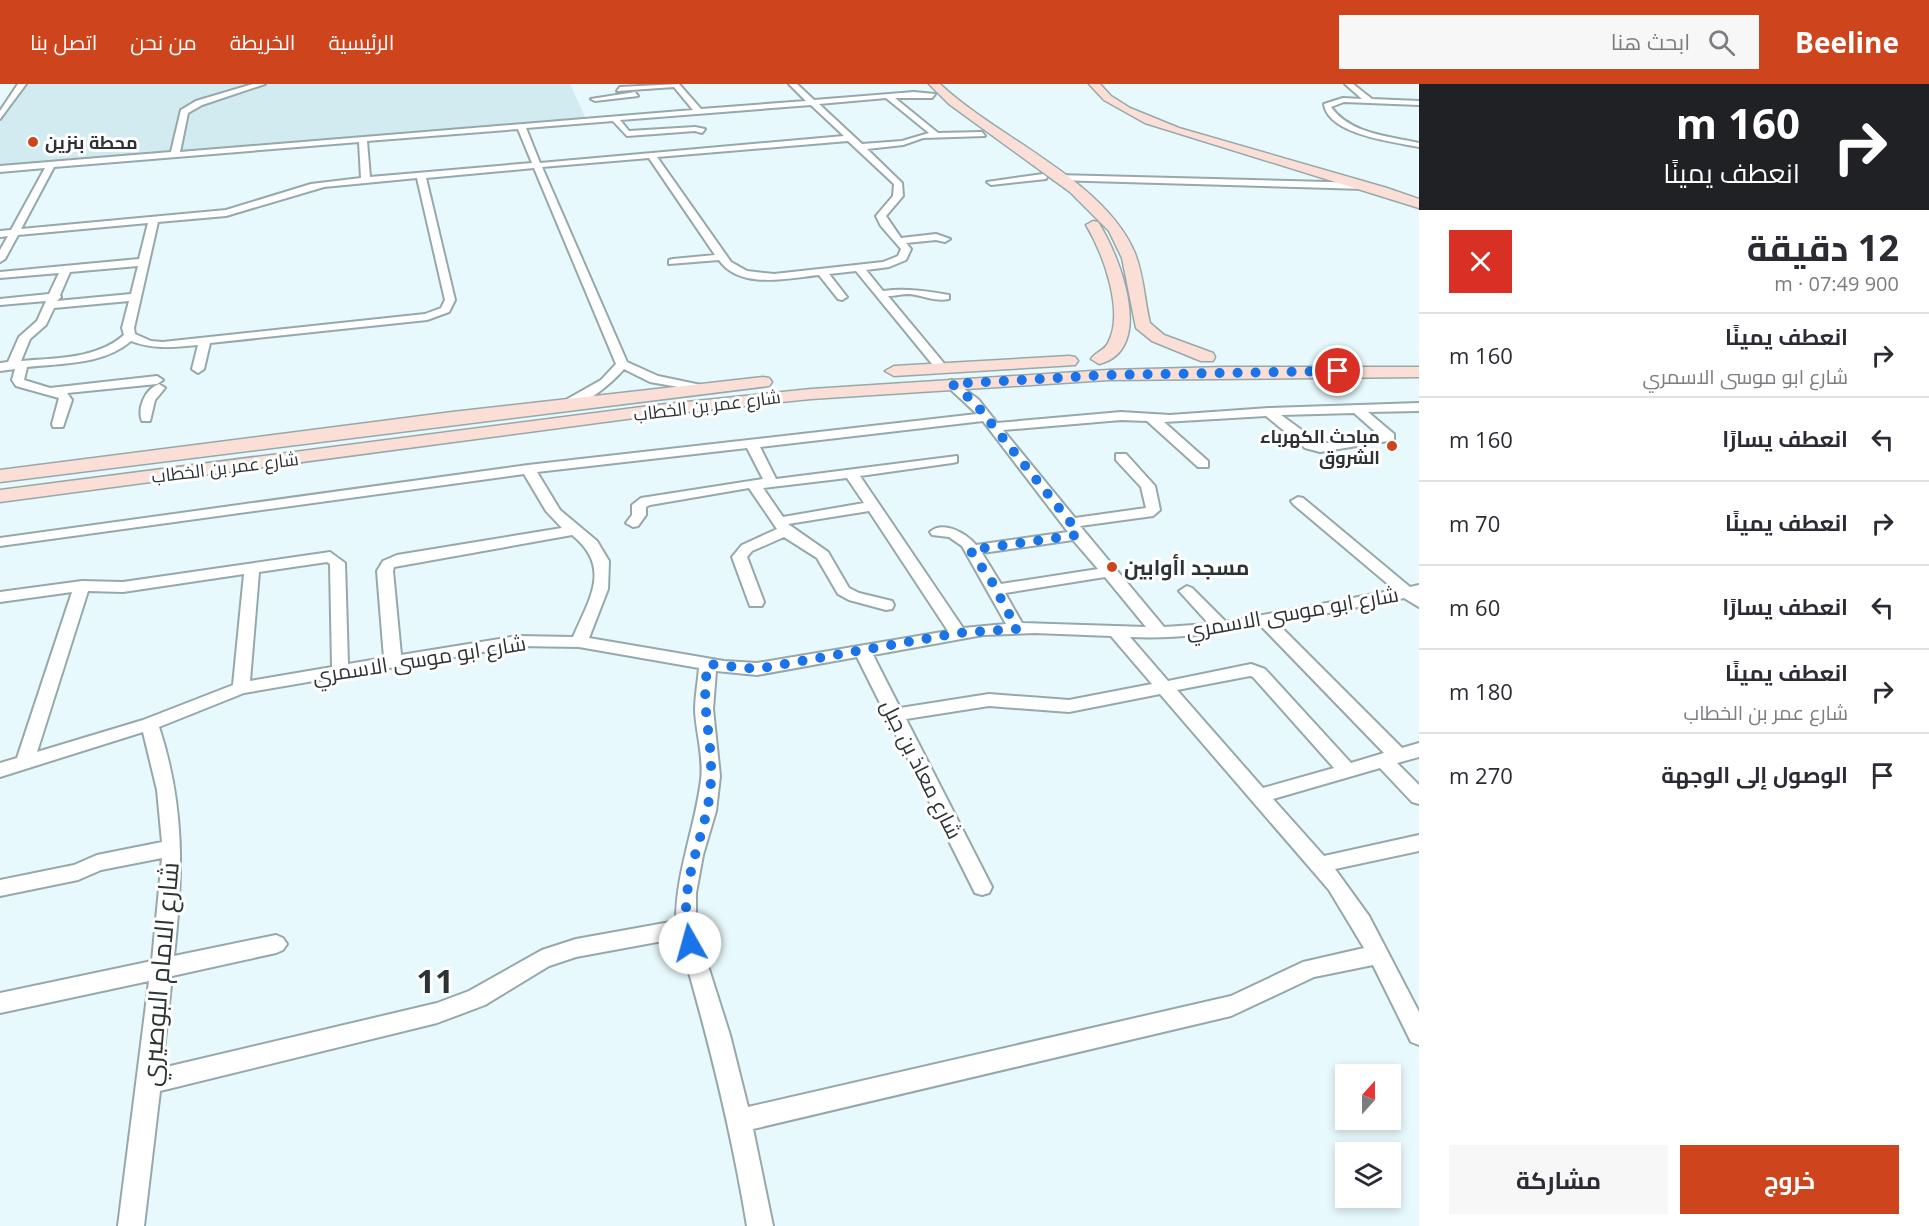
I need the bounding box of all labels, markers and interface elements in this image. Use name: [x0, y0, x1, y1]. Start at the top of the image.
search box: [1339, 15, 1759, 69]
text: Beeline: [1795, 23, 1899, 61]
text: ابحث هنا: [1611, 26, 1690, 56]
icon: search: [1705, 26, 1738, 59]
text: اتصل بنا: [30, 28, 97, 56]
text: من نحن: [130, 28, 197, 56]
text: الخريطة: [230, 28, 295, 56]
text: الرئيسية: [328, 28, 394, 56]
text: 160 m: [1676, 94, 1800, 151]
icon: right: [1821, 108, 1899, 186]
place label: محطة بنزين: [45, 130, 138, 154]
marker: محطة بنزين: [26, 135, 40, 149]
text: انعطف يمينًا: [1663, 154, 1800, 191]
text: 12 دقيقة: [1747, 223, 1899, 272]
button: close: [1449, 230, 1512, 293]
text: 900 m · 07:49: [1774, 270, 1899, 297]
text: انعطف يمينًا: [1725, 321, 1848, 351]
icon: right: [1866, 339, 1899, 372]
text: 160 m: [1449, 340, 1513, 370]
pin: [1312, 345, 1363, 396]
icon: arrive: [1321, 354, 1354, 387]
text: شارع ابو موسى الاسمري: [1642, 363, 1848, 390]
street label: شارع عمر بن الخطاب: [632, 384, 782, 427]
text: انعطف يسارًا: [1722, 423, 1848, 453]
icon: left: [1866, 423, 1899, 456]
place label: مباحث الكهرباء الشروق: [1260, 424, 1380, 469]
text: 160 m: [1449, 424, 1513, 454]
marker: مباحث الكهرباء الشروق: [1385, 439, 1399, 453]
street label: شارع عمر بن الخطاب: [150, 446, 300, 489]
text: انعطف يمينًا: [1725, 507, 1848, 537]
icon: right: [1866, 507, 1899, 540]
text: 70 m: [1449, 508, 1500, 538]
place label: مسجد اأوابين: [1124, 553, 1249, 581]
marker: مسجد اأوابين: [1105, 560, 1119, 574]
street label: شارع ابو موسى الاسمري: [1183, 579, 1401, 647]
text: انعطف يسارًا: [1722, 591, 1848, 621]
icon: left: [1866, 591, 1899, 624]
text: 60 m: [1449, 592, 1500, 622]
street label: شارع ابو موسى الاسمري: [310, 628, 528, 693]
text: انعطف يمينًا: [1725, 657, 1848, 687]
icon: right: [1866, 675, 1899, 708]
text: 180 m: [1449, 676, 1513, 706]
street label: شارع معاذ بن جبل: [874, 694, 969, 844]
text: شارع عمر بن الخطاب: [1683, 699, 1848, 726]
text: الوصول إلى الوجهة: [1661, 759, 1848, 789]
icon: arrive: [1866, 759, 1899, 792]
text: 270 m: [1449, 760, 1513, 790]
street label: شارع الامام البوصيري: [131, 860, 190, 1088]
position arrow: [658, 911, 722, 975]
district label: 11: [416, 958, 454, 1003]
north arrow: [1335, 1064, 1401, 1130]
map controls: [1335, 1064, 1401, 1208]
button: layers: [1335, 1142, 1401, 1208]
button: مشاركة: [1449, 1145, 1668, 1214]
button: خروج: [1680, 1145, 1899, 1214]

